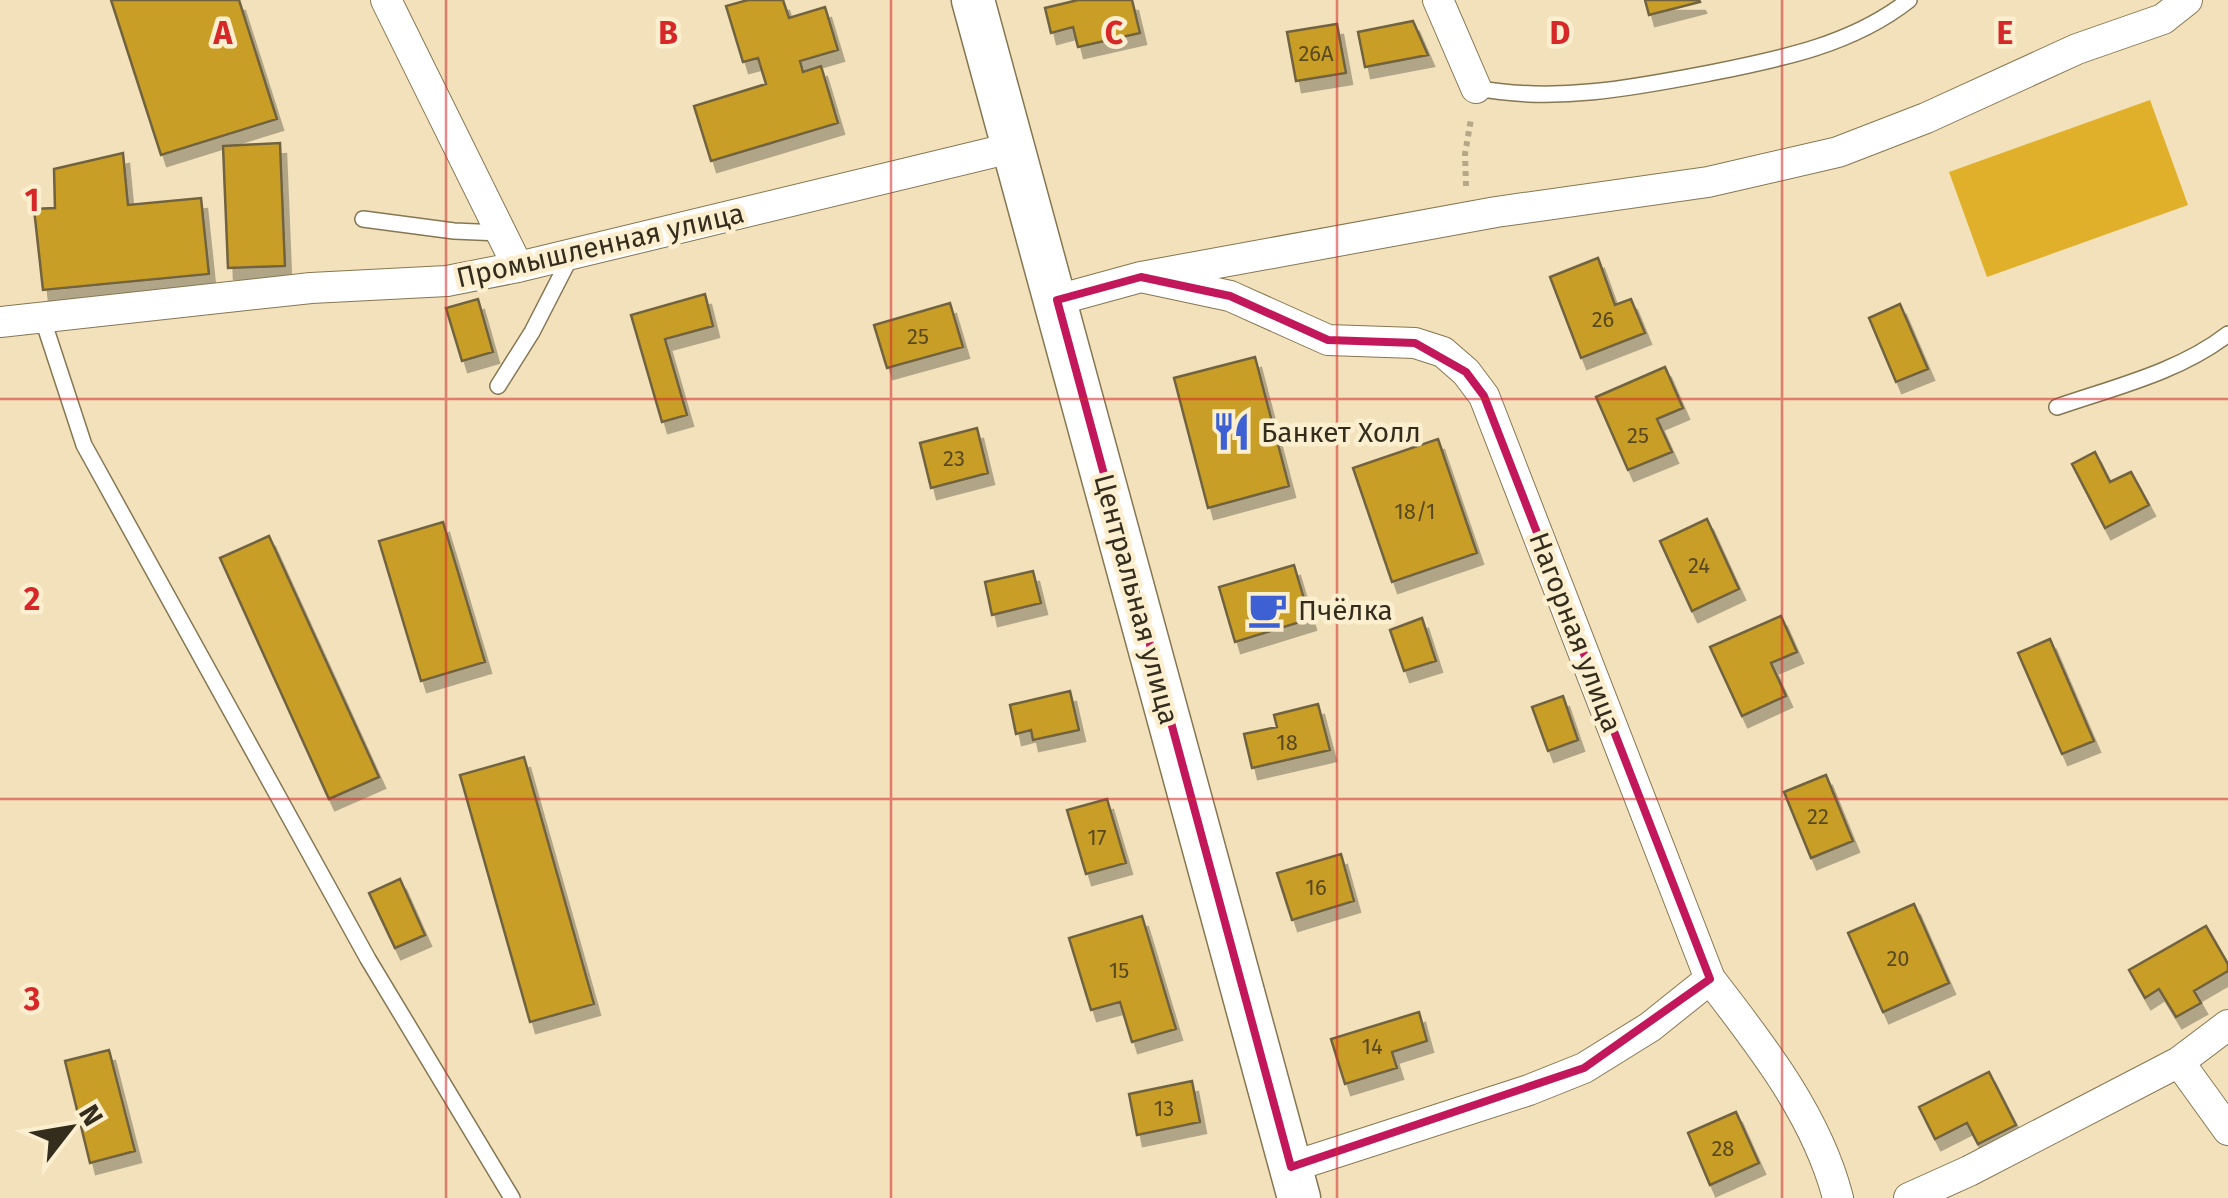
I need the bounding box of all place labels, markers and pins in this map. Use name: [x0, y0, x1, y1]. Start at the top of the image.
restaurant icon: Банкет Холл: [1210, 411, 1252, 453]
place label: Банкет Холл: [1261, 416, 1421, 449]
cafe icon: Пчёлка: [1247, 589, 1289, 631]
place label: Пчёлка: [1298, 594, 1393, 627]

